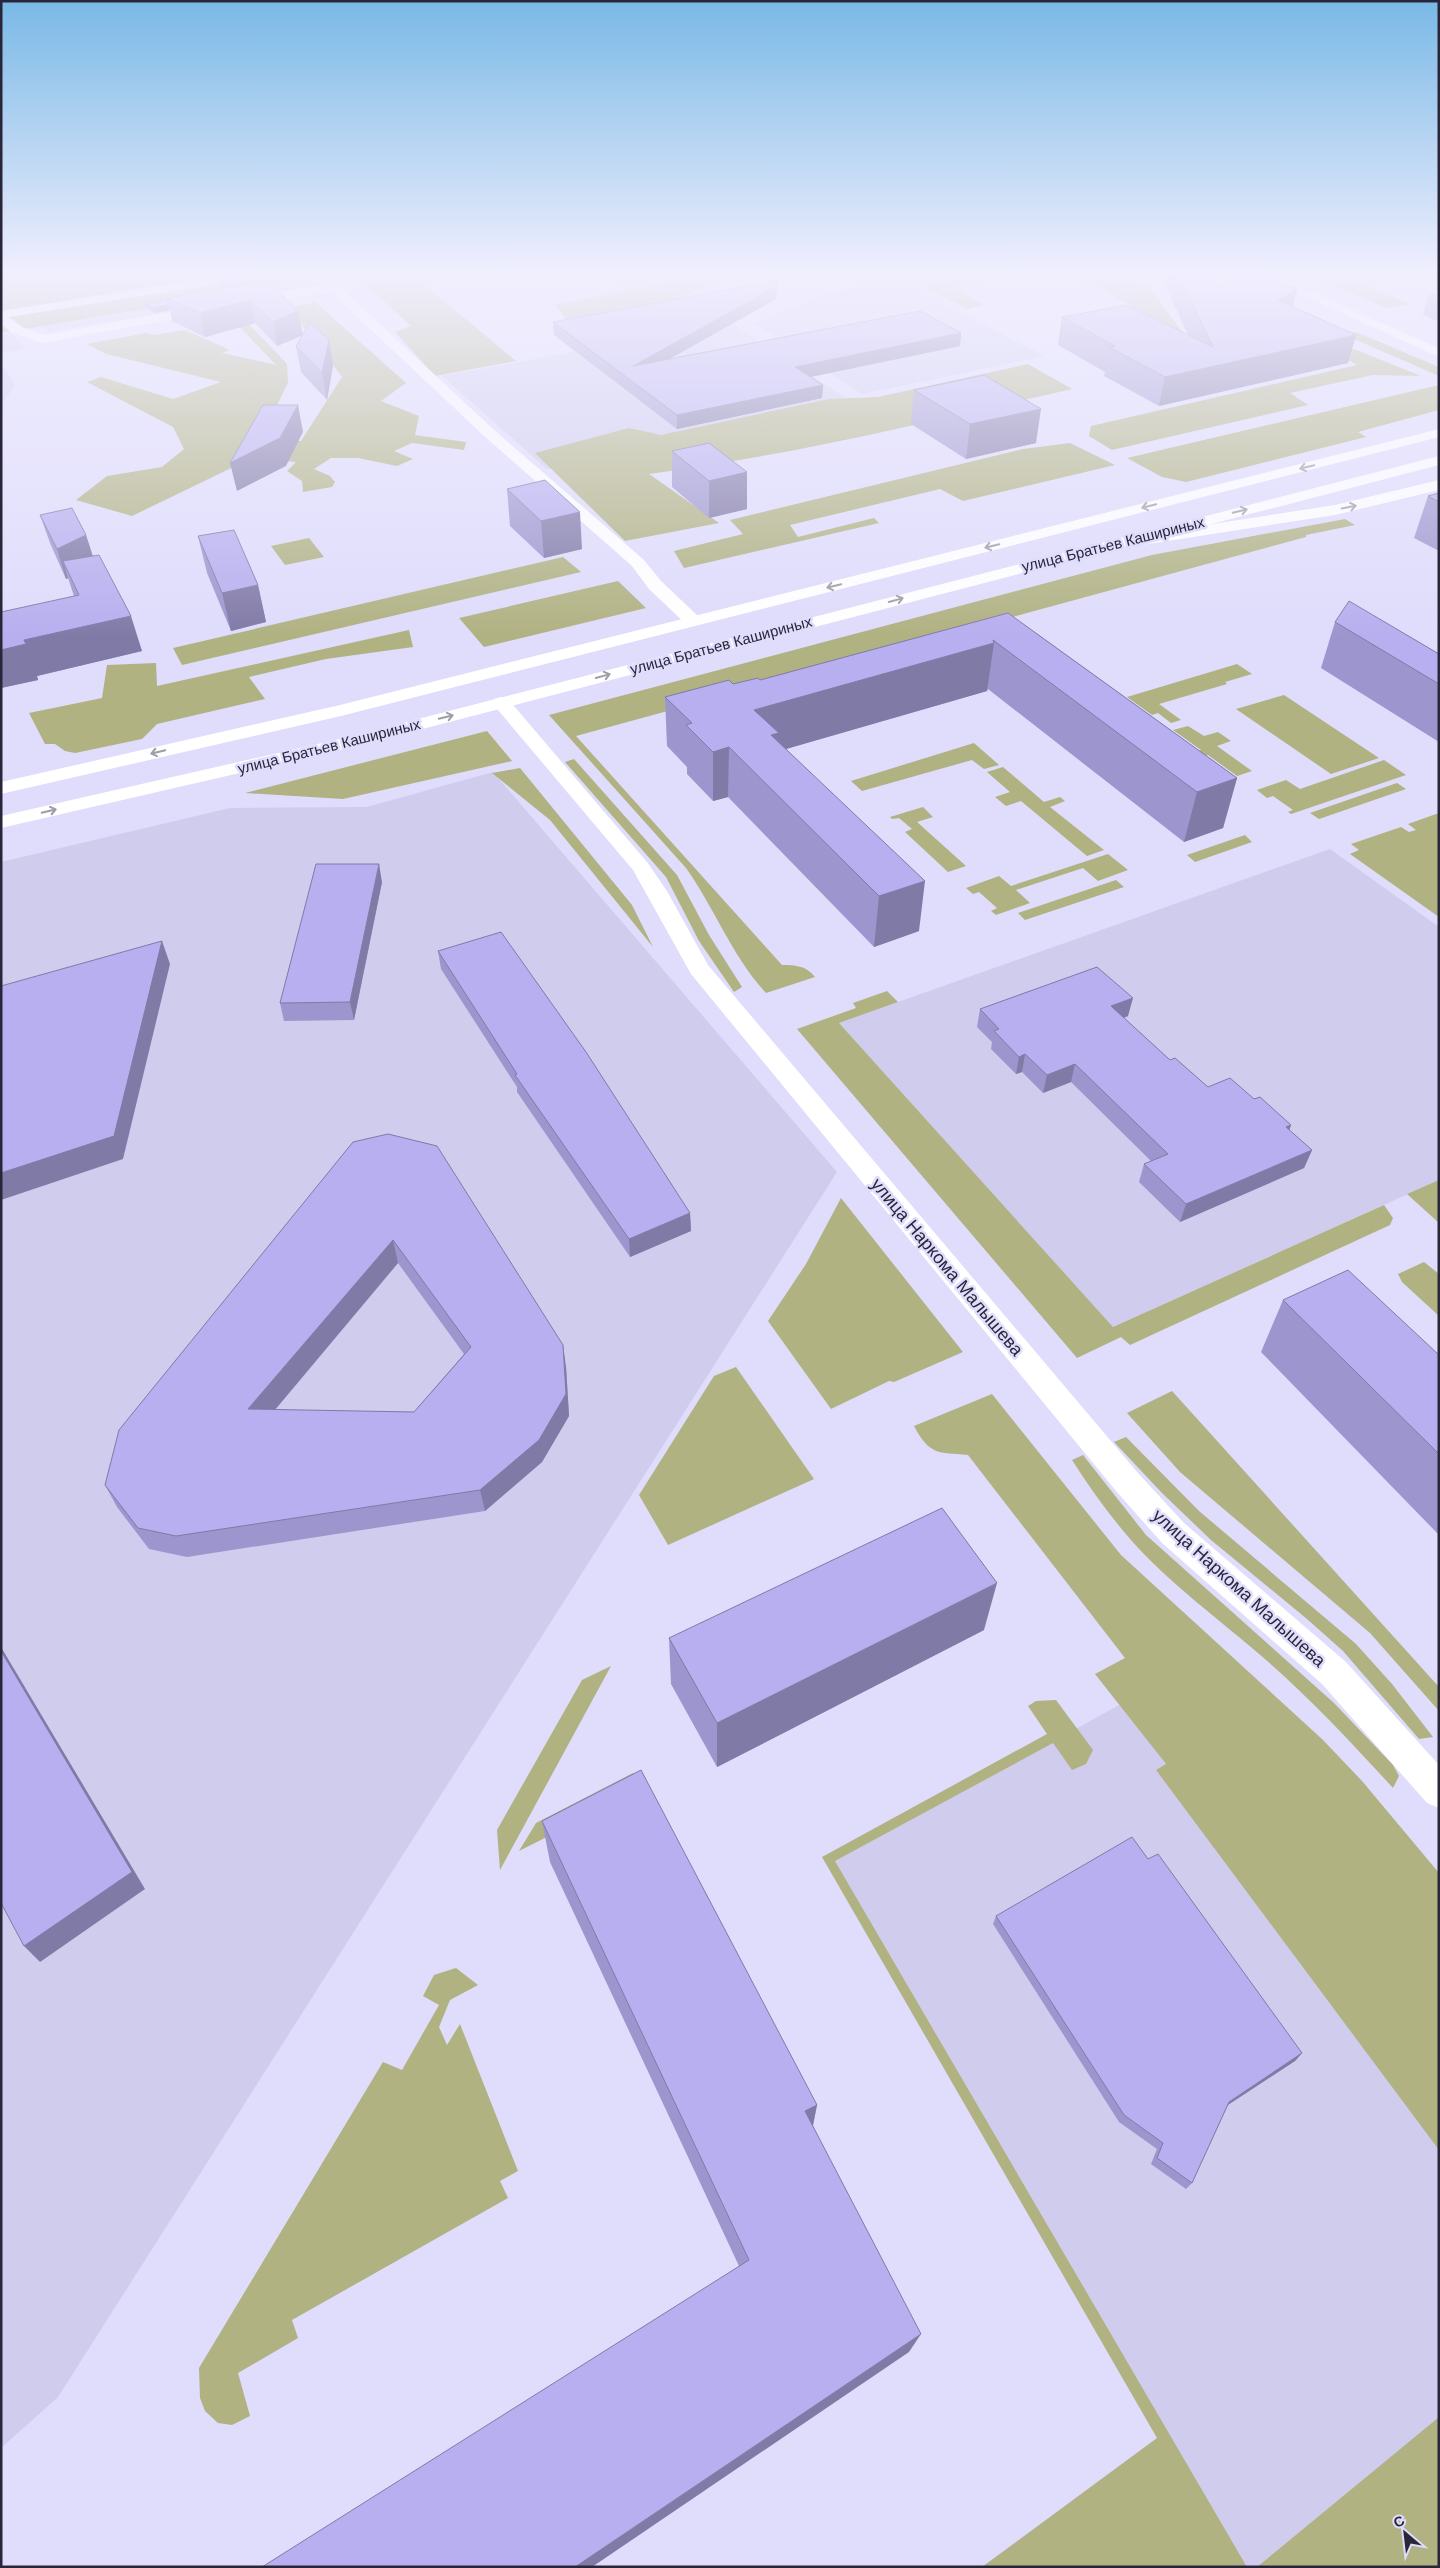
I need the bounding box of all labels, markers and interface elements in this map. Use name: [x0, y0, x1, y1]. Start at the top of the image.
one-way arrow: [1299, 462, 1315, 472]
one-way arrow: [1142, 502, 1158, 511]
one-way arrow: [1340, 502, 1356, 511]
one-way arrow: [1231, 506, 1247, 515]
street label: улица Братьев Кашириных: [1020, 513, 1207, 575]
one-way arrow: [984, 542, 1000, 551]
one-way arrow: [826, 582, 842, 591]
one-way arrow: [888, 595, 904, 604]
street label: улица Братьев Кашириных: [628, 612, 814, 677]
one-way arrow: [595, 671, 611, 680]
one-way arrow: [438, 711, 454, 721]
street label: улица Братьев Кашириных: [236, 715, 423, 777]
one-way arrow: [150, 748, 166, 758]
one-way arrow: [40, 806, 56, 815]
street label: улица Наркома Малышева: [867, 1174, 1028, 1361]
street label: улица Наркома Малышева: [1149, 1505, 1330, 1672]
north arrow: [1380, 2508, 1430, 2558]
text: С: [1391, 2512, 1407, 2531]

